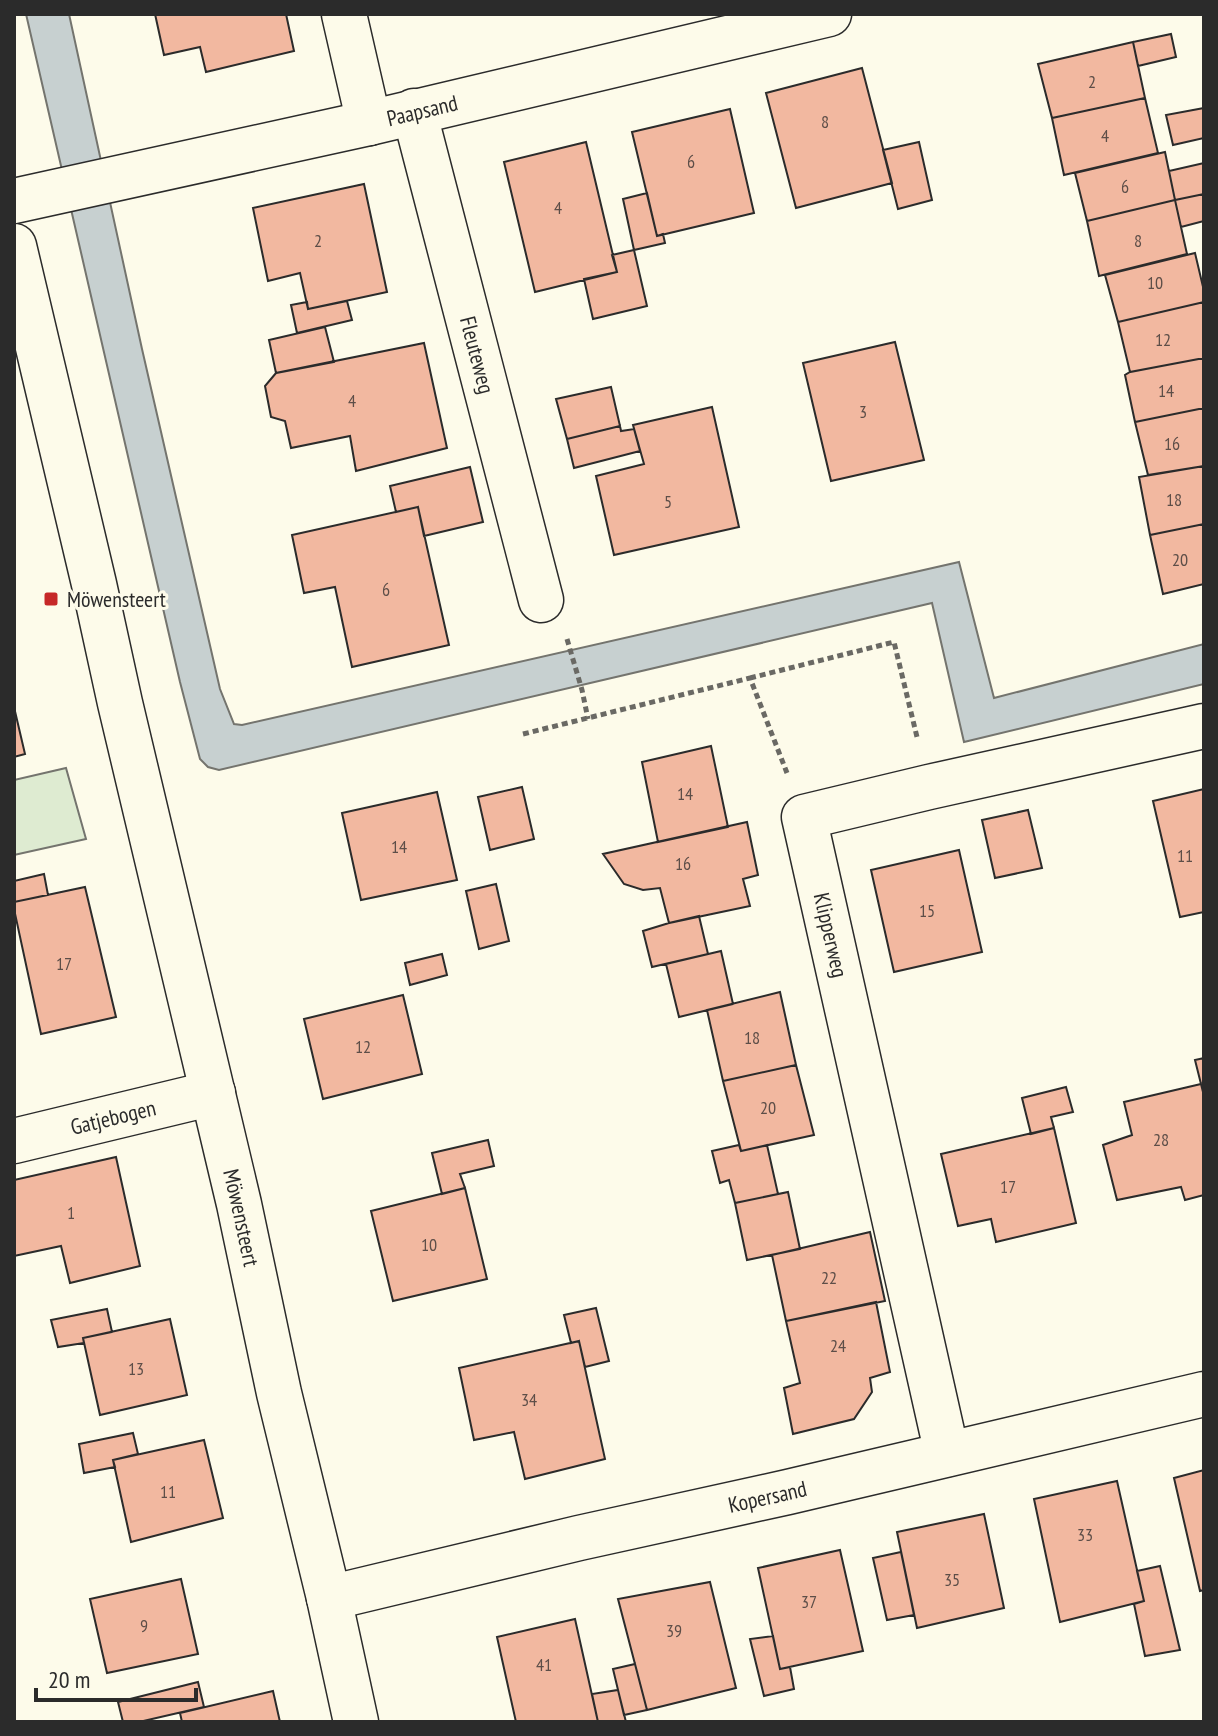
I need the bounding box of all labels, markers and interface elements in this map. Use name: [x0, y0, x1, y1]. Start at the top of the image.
house number: 2: [1088, 70, 1096, 93]
street label: Paapsand: [384, 89, 460, 132]
house number: 8: [821, 110, 829, 133]
house number: 4: [1101, 124, 1109, 147]
house number: 6: [687, 150, 695, 173]
house number: 6: [1121, 175, 1129, 198]
house number: 4: [554, 196, 562, 219]
house number: 2: [314, 229, 322, 252]
house number: 8: [1134, 229, 1142, 252]
house number: 10: [1147, 271, 1163, 294]
street label: Fleuteweg: [454, 313, 501, 397]
house number: 12: [1155, 328, 1171, 351]
house number: 14: [1158, 379, 1174, 402]
house number: 4: [348, 389, 356, 412]
house number: 3: [859, 400, 867, 423]
house number: 16: [1164, 432, 1180, 455]
house number: 18: [1166, 488, 1182, 511]
house number: 5: [664, 490, 672, 513]
house number: 20: [1172, 548, 1188, 571]
house number: 6: [382, 578, 390, 601]
place label: Möwensteert: [67, 585, 166, 613]
marker: Möwensteert: [42, 590, 60, 608]
house number: 14: [677, 782, 693, 805]
house number: 14: [391, 835, 407, 858]
house number: 11: [1177, 844, 1193, 867]
house number: 16: [675, 852, 691, 875]
street label: Klipperweg: [808, 890, 854, 980]
house number: 15: [919, 899, 935, 922]
house number: 17: [56, 952, 72, 975]
house number: 18: [744, 1026, 760, 1049]
house number: 12: [355, 1035, 371, 1058]
street label: Gatjebogen: [68, 1093, 159, 1141]
house number: 20: [760, 1096, 776, 1119]
house number: 28: [1153, 1128, 1169, 1151]
street label: Möwensteert: [217, 1166, 266, 1269]
house number: 17: [1000, 1175, 1016, 1198]
house number: 1: [67, 1201, 75, 1224]
house number: 10: [421, 1233, 437, 1256]
house number: 22: [821, 1266, 837, 1289]
house number: 24: [830, 1334, 846, 1357]
house number: 13: [128, 1357, 144, 1380]
house number: 34: [521, 1388, 537, 1411]
street label: Kopersand: [725, 1474, 809, 1519]
house number: 11: [160, 1480, 176, 1503]
house number: 33: [1077, 1523, 1093, 1546]
house number: 35: [944, 1568, 960, 1591]
house number: 37: [801, 1590, 817, 1613]
house number: 9: [140, 1614, 148, 1637]
house number: 39: [666, 1619, 682, 1642]
scale bar: [36, 1652, 196, 1702]
house number: 41: [536, 1653, 552, 1676]
text: 20 m: [48, 1664, 90, 1695]

